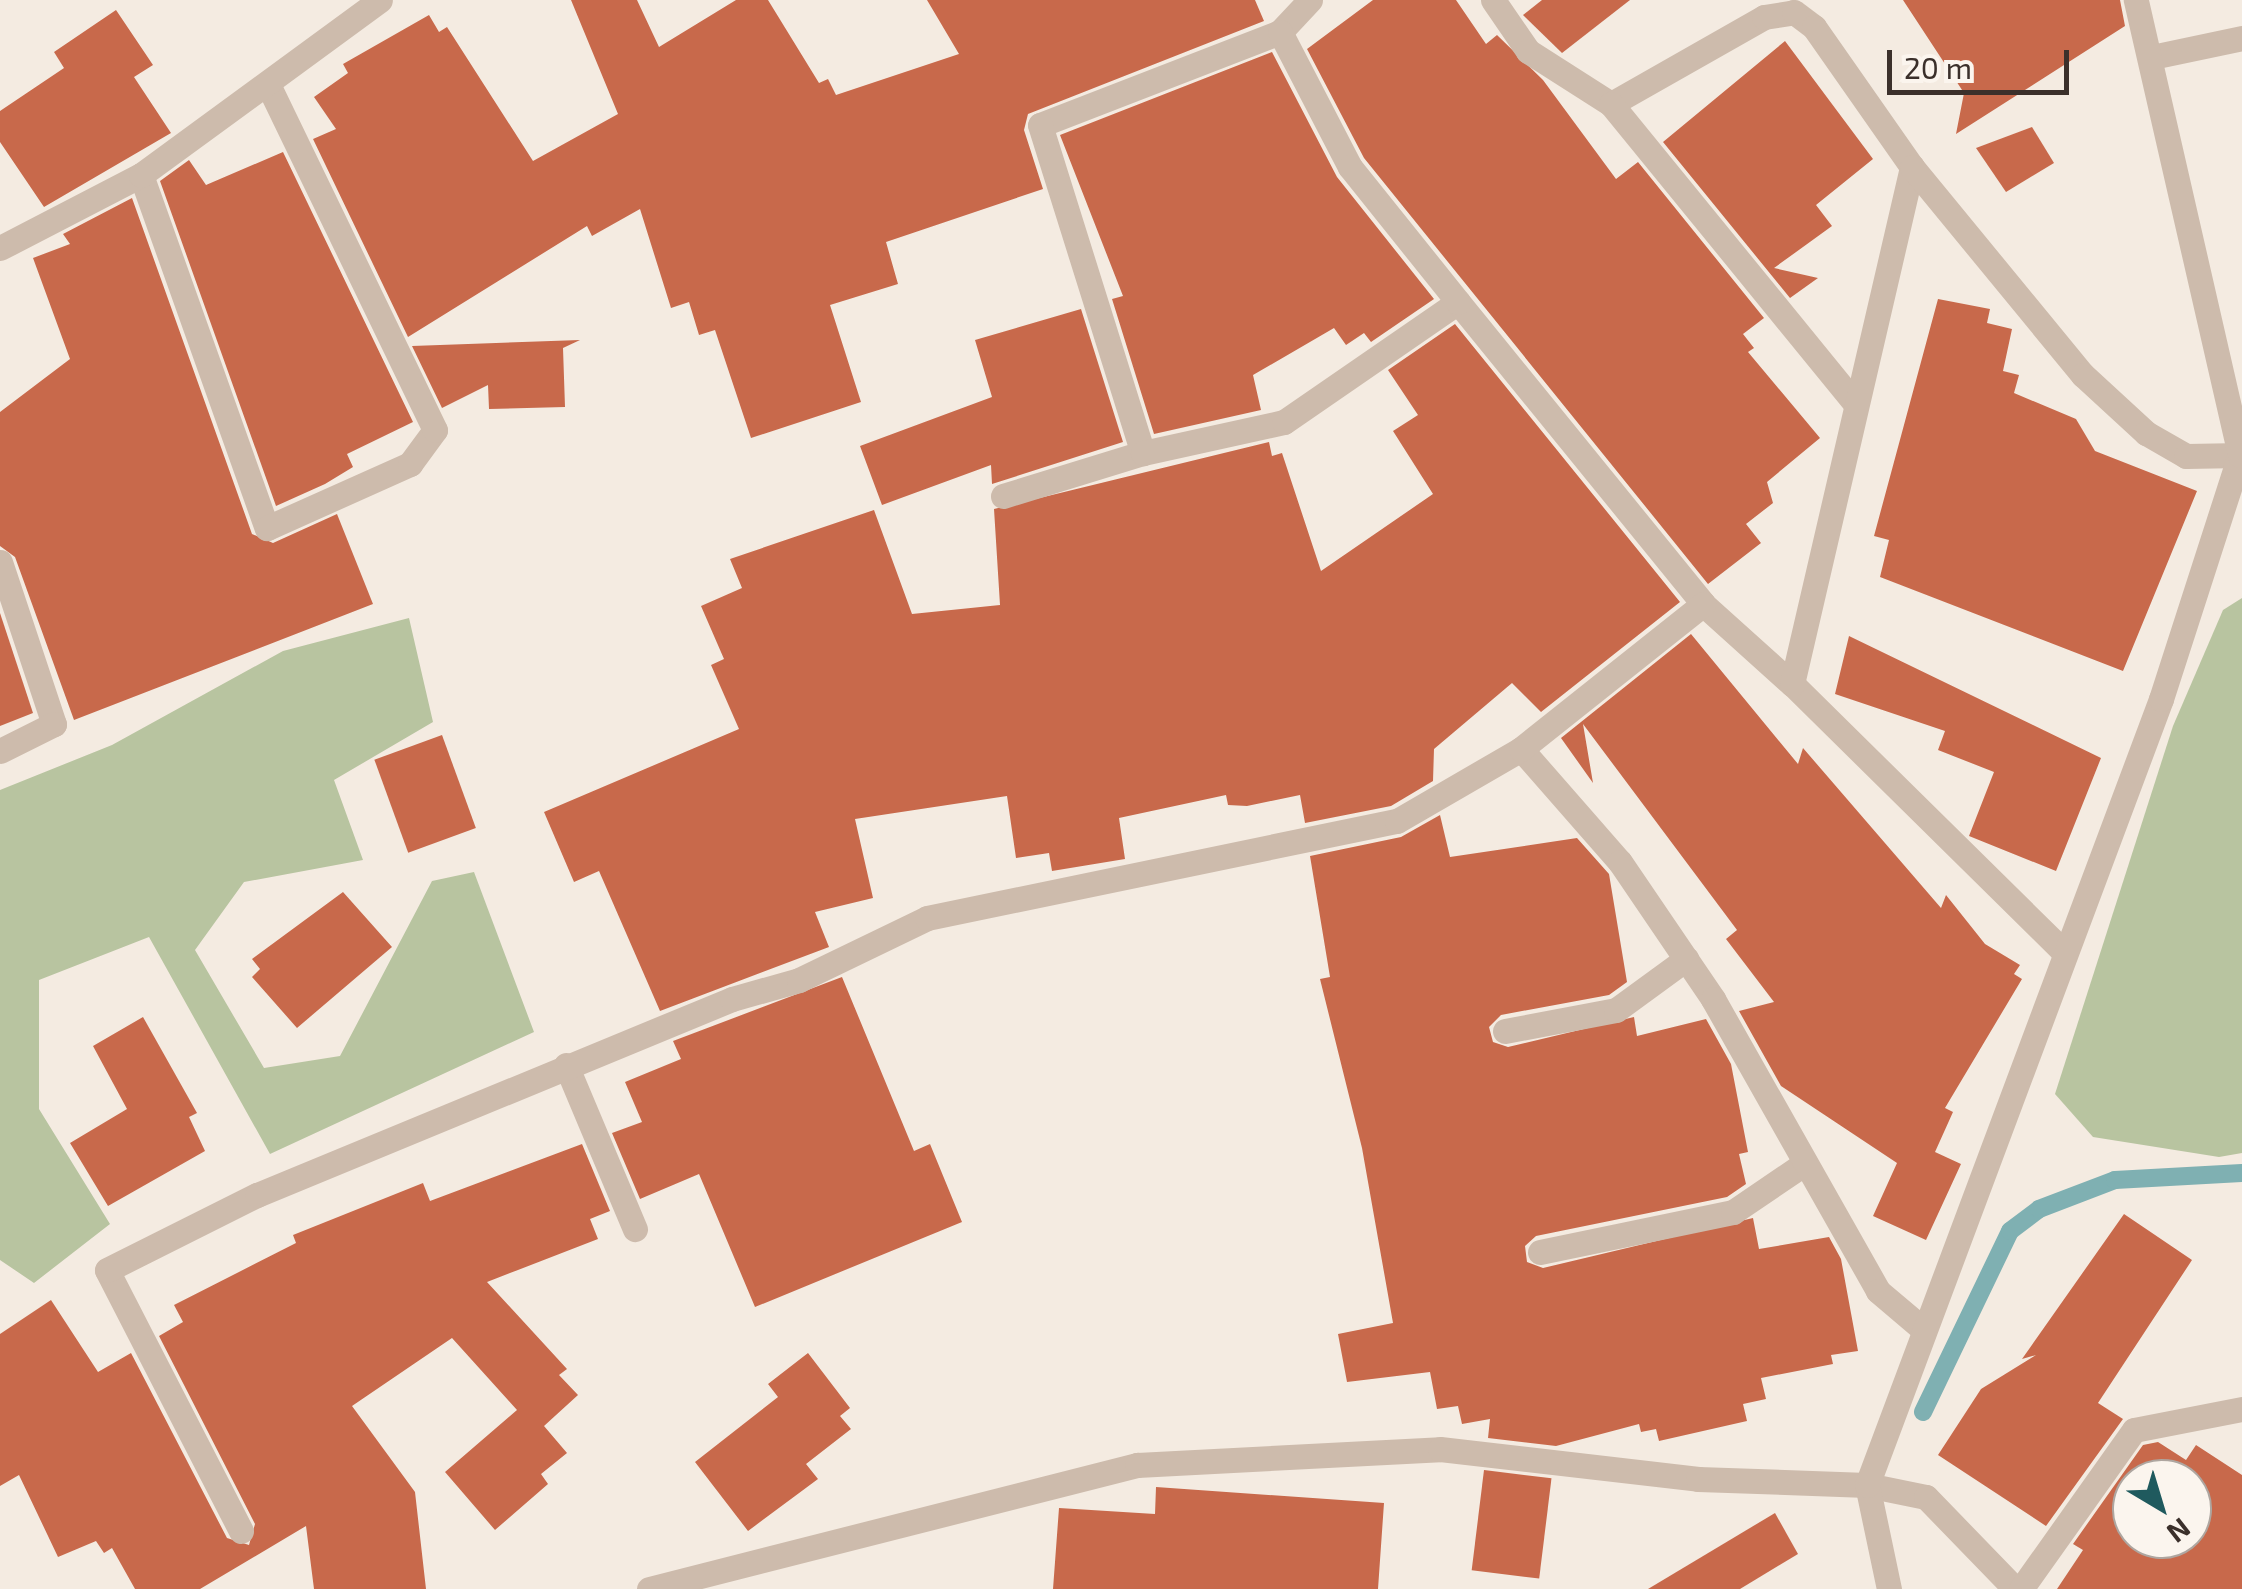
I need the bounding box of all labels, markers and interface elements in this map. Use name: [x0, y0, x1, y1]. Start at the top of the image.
scale bar: [1892, 30, 2074, 92]
text: 20 m: [1904, 49, 1972, 85]
north arrow: [2112, 1459, 2212, 1559]
text: N: [2161, 1511, 2198, 1551]

